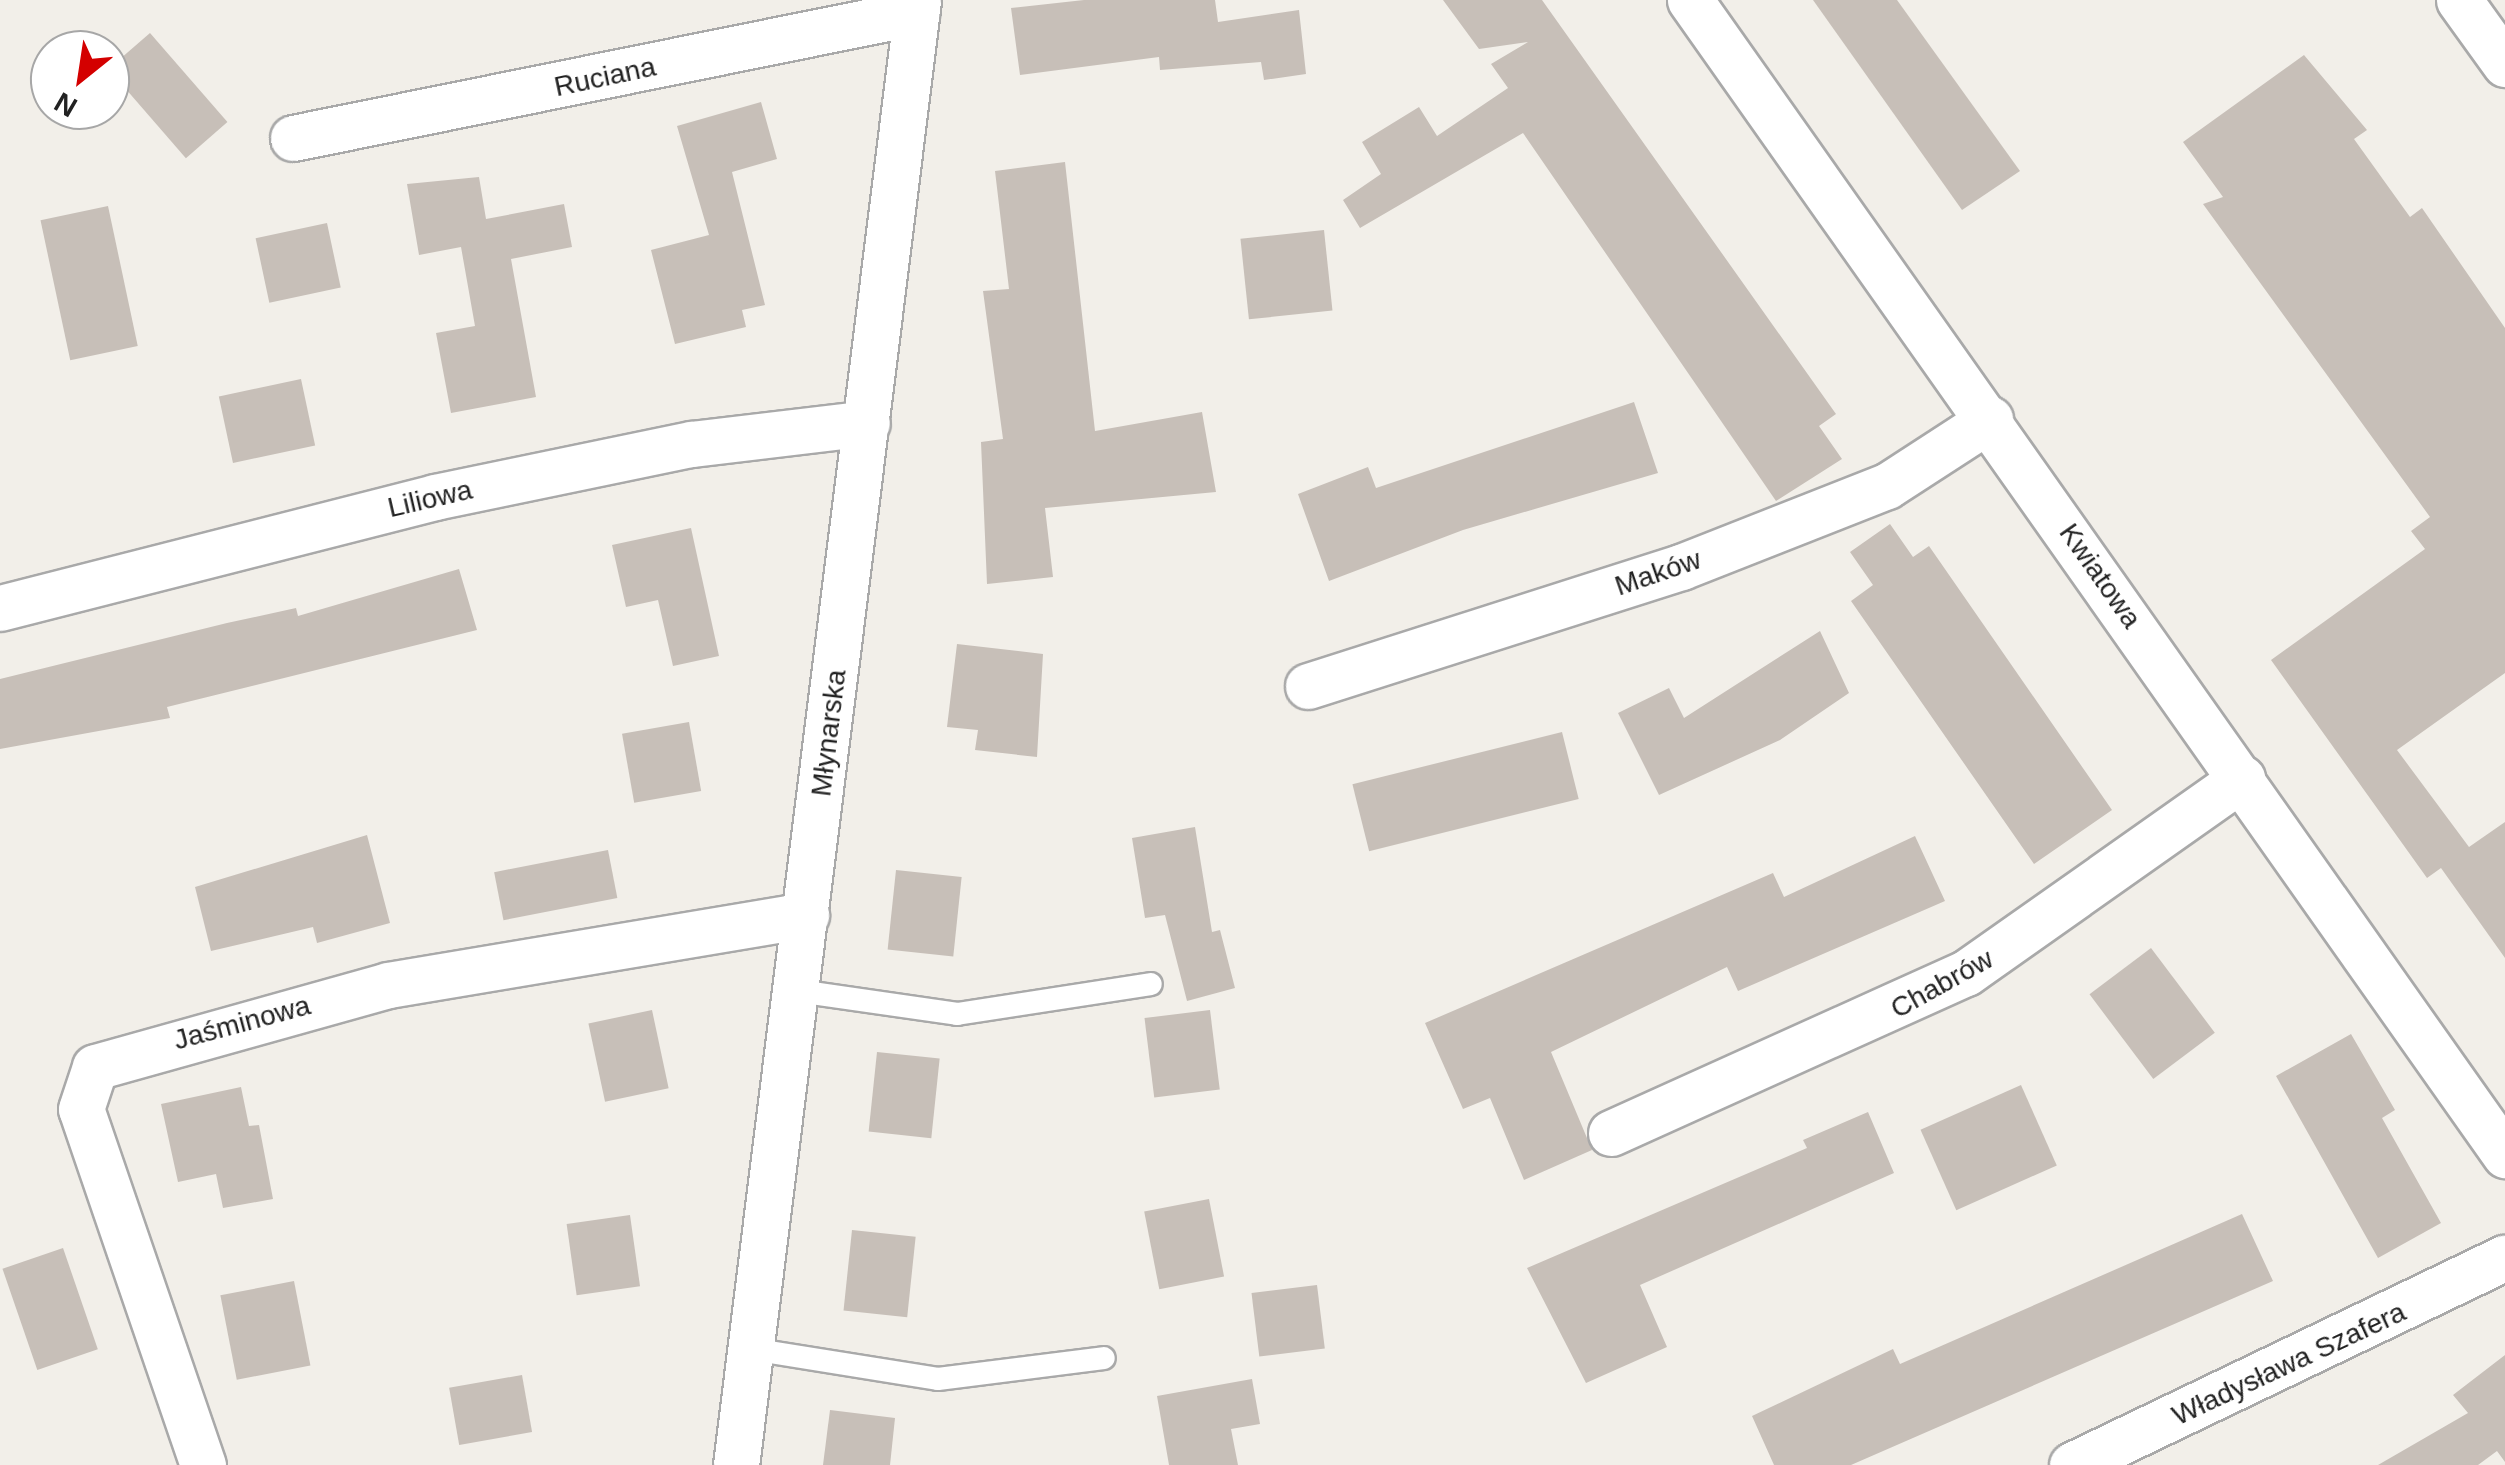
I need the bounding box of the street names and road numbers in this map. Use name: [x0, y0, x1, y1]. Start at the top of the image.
street label: Ruciana: [551, 50, 659, 104]
street label: Liliowa: [385, 473, 475, 525]
street label: Kwiatowa: [2052, 517, 2148, 635]
street label: Maków: [1611, 543, 1705, 603]
street label: Młynarska: [805, 668, 853, 798]
street label: Chabrów: [1885, 942, 1999, 1026]
street label: Jaśminowa: [170, 989, 314, 1057]
street label: Władysława Szafera: [2167, 1295, 2411, 1433]

